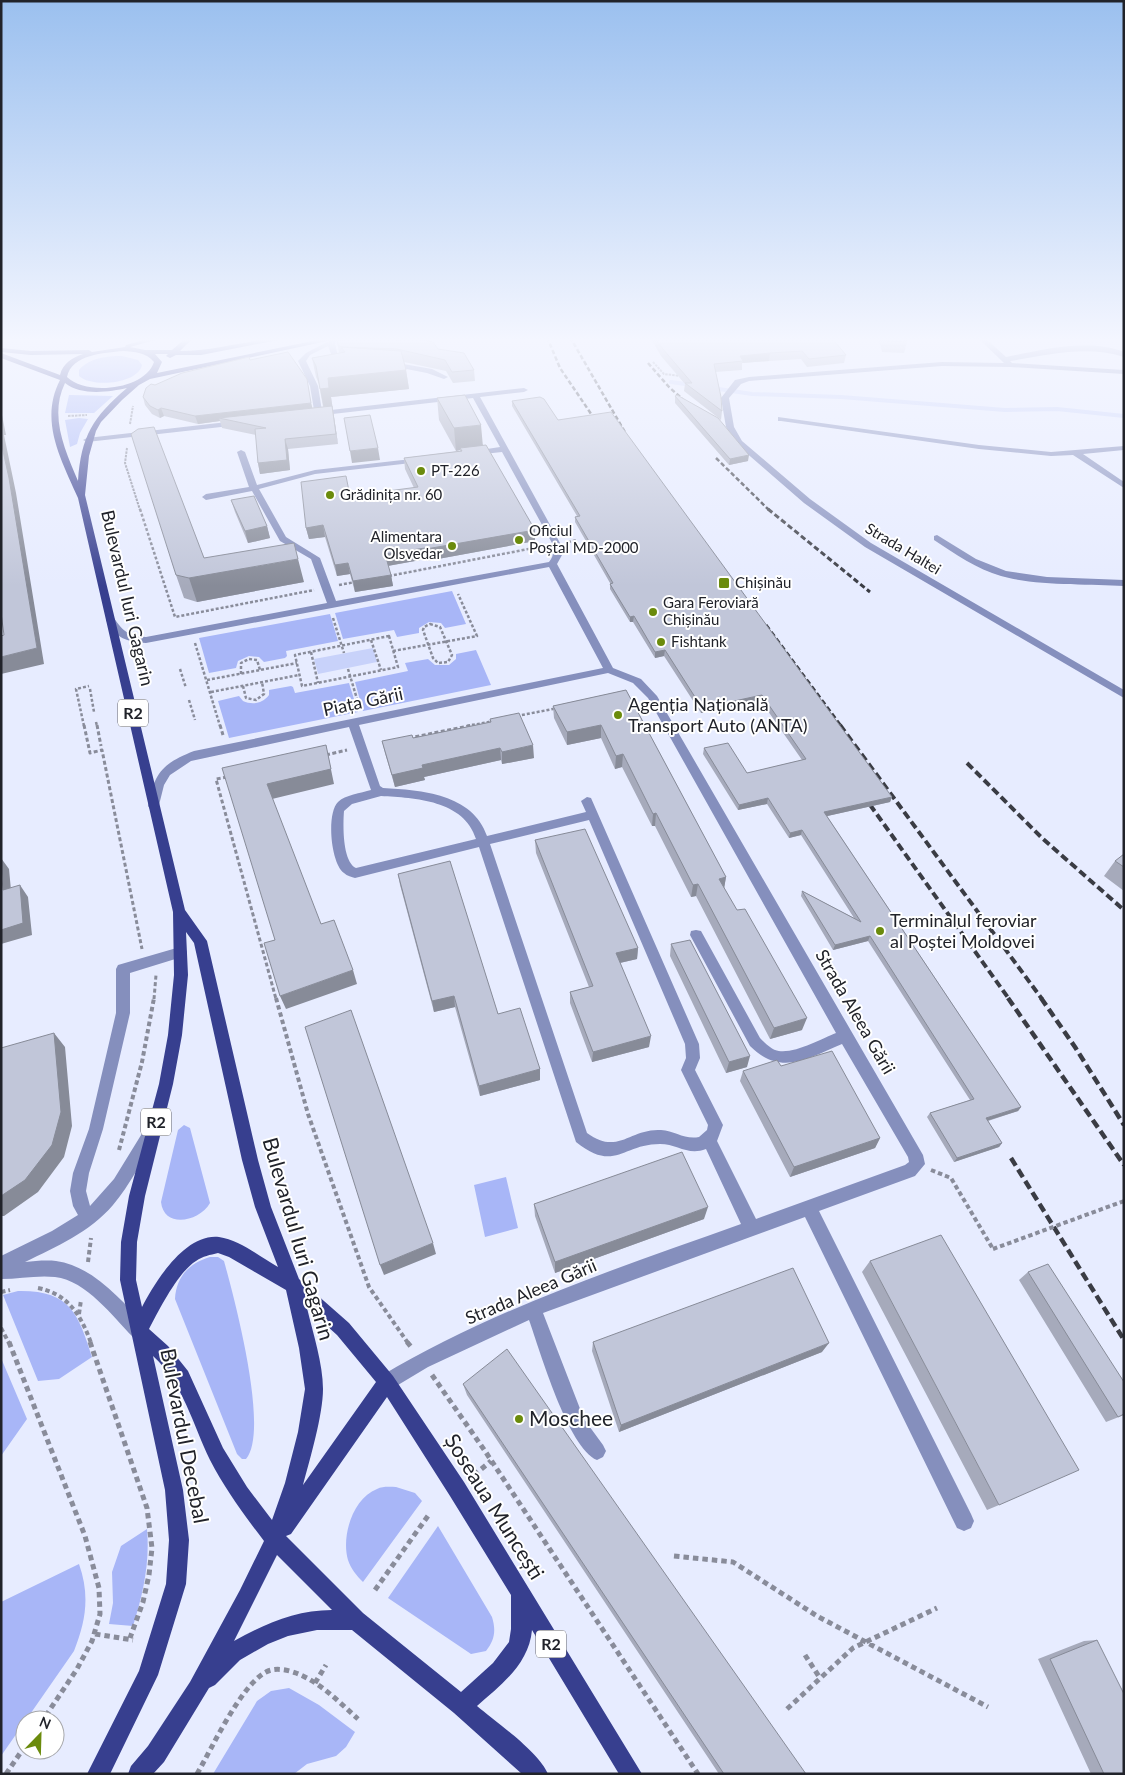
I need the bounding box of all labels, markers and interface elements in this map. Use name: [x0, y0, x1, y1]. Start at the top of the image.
place label: PT-226: [431, 461, 480, 479]
marker: PT-226: [415, 465, 427, 477]
place label: Grădinița nr. 60: [340, 485, 443, 503]
marker: Grădinița nr. 60: [324, 489, 336, 501]
street label: Bulevardul Iuri Gagarin: [97, 508, 159, 688]
street label: Strada Haltei: [863, 519, 944, 578]
place label: Oficiul Poștal MD-2000: [529, 521, 639, 556]
place label: Alimentara Olsvedar: [371, 527, 443, 562]
marker: Oficiul Poștal MD-2000: [513, 534, 525, 546]
marker: Alimentara Olsvedar: [446, 540, 458, 552]
place label: Chișinău: [735, 573, 791, 591]
marker: Chișinău: [717, 576, 731, 590]
place label: Gara Feroviară Chișinău: [663, 593, 759, 628]
marker: Gara Feroviară Chișinău: [647, 606, 659, 618]
place label: Fishtank: [671, 632, 727, 650]
marker: Fishtank: [655, 636, 667, 648]
street label: Piața Gării: [321, 682, 405, 720]
place label: Agenția Națională Transport Auto (ANTA): [628, 693, 807, 736]
road number: R2: [118, 700, 148, 726]
marker: Agenția Națională Transport Auto (ANTA): [612, 709, 624, 721]
place label: Terminalul feroviar al Poștei Moldovei: [890, 909, 1037, 952]
marker: Terminalul feroviar al Poștei Moldovei: [874, 925, 886, 937]
street label: Strada Aleea Gării: [811, 945, 900, 1078]
road number: R2: [141, 1108, 171, 1136]
street label: Bulevardul Iuri Gagarin: [258, 1134, 340, 1343]
street label: Strada Aleea Gării: [462, 1254, 600, 1329]
street label: Bulevardul Decebal: [156, 1346, 215, 1525]
place label: Moschee: [529, 1405, 613, 1430]
marker: Moschee: [513, 1413, 525, 1425]
street label: Șoseaua Muncești: [440, 1429, 550, 1584]
road number: R2: [536, 1630, 566, 1658]
north arrow: [15, 1710, 65, 1760]
text: N: [37, 1713, 54, 1733]

